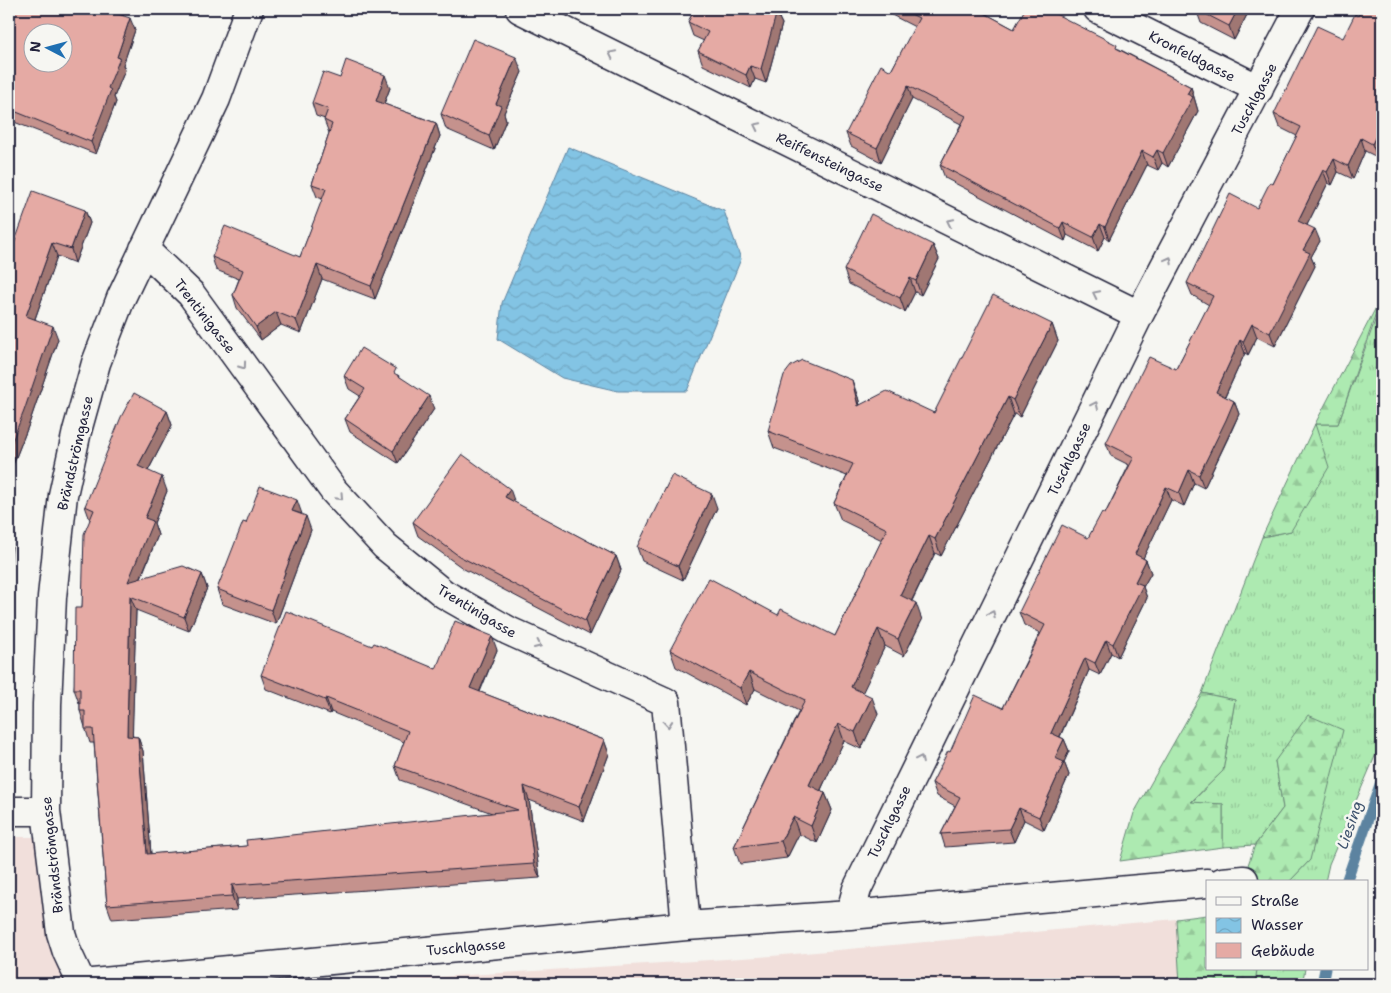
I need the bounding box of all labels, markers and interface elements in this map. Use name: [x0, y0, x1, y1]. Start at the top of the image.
north arrow: [22, 22, 72, 72]
street label: Kronfeldgasse: [1146, 26, 1238, 86]
text: N: [26, 40, 45, 53]
one-way arrow: [608, 50, 617, 60]
street label: Tuschlgasse: [1227, 60, 1281, 138]
one-way arrow: [753, 122, 762, 132]
street label: Reiffensteingasse: [773, 128, 887, 196]
one-way arrow: [946, 218, 955, 228]
one-way arrow: [1162, 256, 1172, 265]
street label: Trentinigasse: [170, 275, 240, 357]
one-way arrow: [1092, 290, 1101, 300]
one-way arrow: [238, 360, 246, 369]
street label: Brändströmgasse: [53, 394, 97, 512]
one-way arrow: [1089, 401, 1099, 410]
street label: Tuschlgasse: [1043, 419, 1095, 499]
one-way arrow: [334, 491, 343, 500]
street label: Trentinigasse: [434, 580, 520, 642]
one-way arrow: [986, 610, 996, 619]
one-way arrow: [533, 639, 542, 649]
one-way arrow: [663, 720, 674, 728]
one-way arrow: [914, 755, 924, 764]
street label: Tuschlgasse: [863, 782, 915, 862]
street label: Brändströmgasse: [37, 796, 67, 914]
water label: Liesing: [1332, 798, 1368, 852]
legend: [1206, 880, 1368, 970]
text: Straße: [1251, 891, 1299, 911]
text: Wasser: [1251, 915, 1304, 935]
street label: Tuschlgasse: [426, 935, 507, 959]
text: Gebäude: [1251, 941, 1315, 961]

